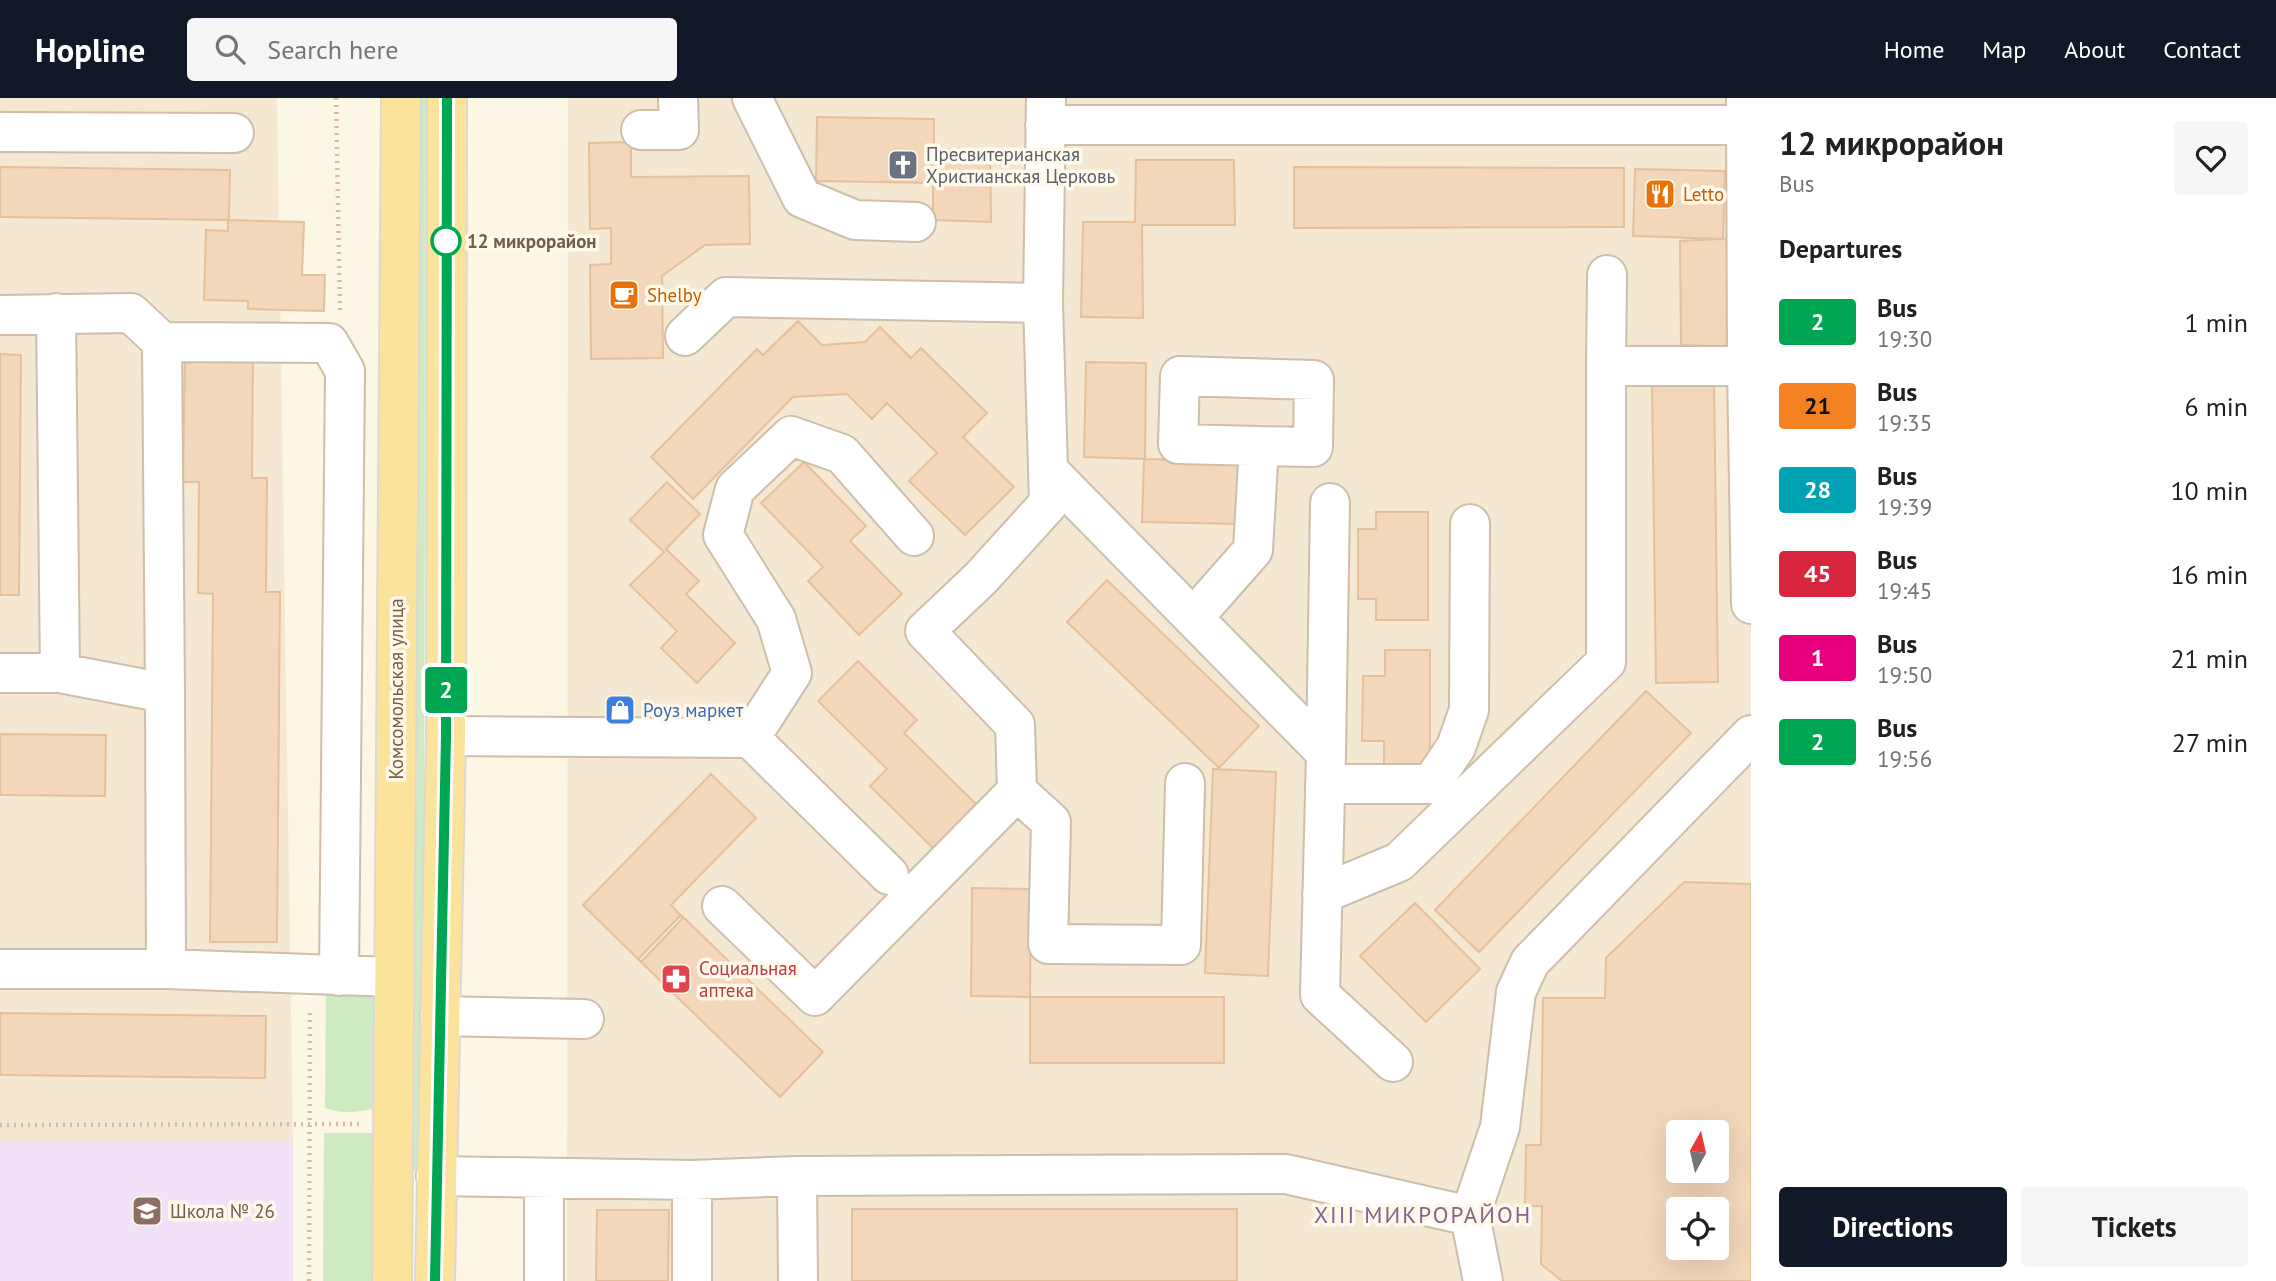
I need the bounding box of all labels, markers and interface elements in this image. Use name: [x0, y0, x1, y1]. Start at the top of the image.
search box: [187, 18, 677, 81]
text: Hopline: [35, 28, 145, 71]
icon: search: [211, 30, 249, 68]
text: Search here: [267, 33, 398, 66]
text: Home: [1884, 34, 1944, 65]
text: Map: [1982, 34, 2026, 65]
text: About: [2064, 34, 2125, 65]
text: Contact: [2163, 34, 2241, 65]
text: 12 микрорайон: [1779, 121, 2004, 164]
button: heart: [2174, 121, 2248, 195]
place label: Пресвитерианская Христианская Церковь: [926, 142, 1116, 188]
church icon: Пресвитерианская Христианская Церковь: [886, 148, 920, 182]
text: Bus: [1779, 169, 1815, 198]
restaurant icon: Letto: [1643, 177, 1677, 211]
place label: Letto: [1683, 182, 1724, 206]
marker: 12 микрорайон: [431, 226, 461, 256]
place label: 12 микрорайон: [467, 229, 597, 253]
text: Departures: [1779, 232, 1902, 265]
cafe icon: Shelby: [607, 278, 641, 312]
place label: Shelby: [647, 283, 702, 307]
text: Bus: [1877, 291, 1917, 324]
text: 2: [1811, 306, 1824, 337]
text: 1 min: [2185, 306, 2248, 339]
text: 19:30: [1877, 324, 1932, 353]
text: Bus: [1877, 375, 1917, 408]
text: 21: [1804, 390, 1831, 421]
text: 6 min: [2185, 390, 2248, 423]
text: 19:35: [1877, 408, 1932, 437]
text: Bus: [1877, 459, 1917, 492]
text: 28: [1804, 474, 1831, 505]
text: 10 min: [2170, 474, 2248, 507]
text: 19:39: [1877, 492, 1932, 521]
text: Bus: [1877, 543, 1917, 576]
text: 45: [1804, 558, 1831, 589]
text: 16 min: [2170, 558, 2248, 591]
text: 19:45: [1877, 576, 1932, 605]
street label: Комсомольская улица: [384, 598, 408, 780]
text: Bus: [1877, 627, 1917, 660]
text: 1: [1811, 642, 1824, 673]
text: 21 min: [2170, 642, 2248, 675]
text: 19:50: [1877, 660, 1932, 689]
line badge: 2: [423, 667, 469, 713]
text: 2: [439, 674, 453, 705]
shop icon: Роуз маркет: [603, 693, 637, 727]
place label: Роуз маркет: [643, 698, 744, 722]
text: Bus: [1877, 711, 1917, 744]
text: 2: [1811, 726, 1824, 757]
text: 27 min: [2172, 726, 2248, 759]
text: 19:56: [1877, 744, 1932, 773]
place label: Социальная аптека: [699, 956, 797, 1002]
pharmacy icon: Социальная аптека: [659, 962, 693, 996]
north arrow: [1666, 1120, 1729, 1183]
map controls: [1666, 1120, 1729, 1260]
button: Directions: [1779, 1187, 2007, 1267]
button: Tickets: [2021, 1187, 2248, 1267]
school or university icon: Школа № 26: [130, 1194, 164, 1228]
button: locate: [1666, 1197, 1729, 1260]
place label: Школа № 26: [170, 1199, 275, 1223]
district label: XIII МИКРОРАЙОН: [1314, 1200, 1532, 1229]

